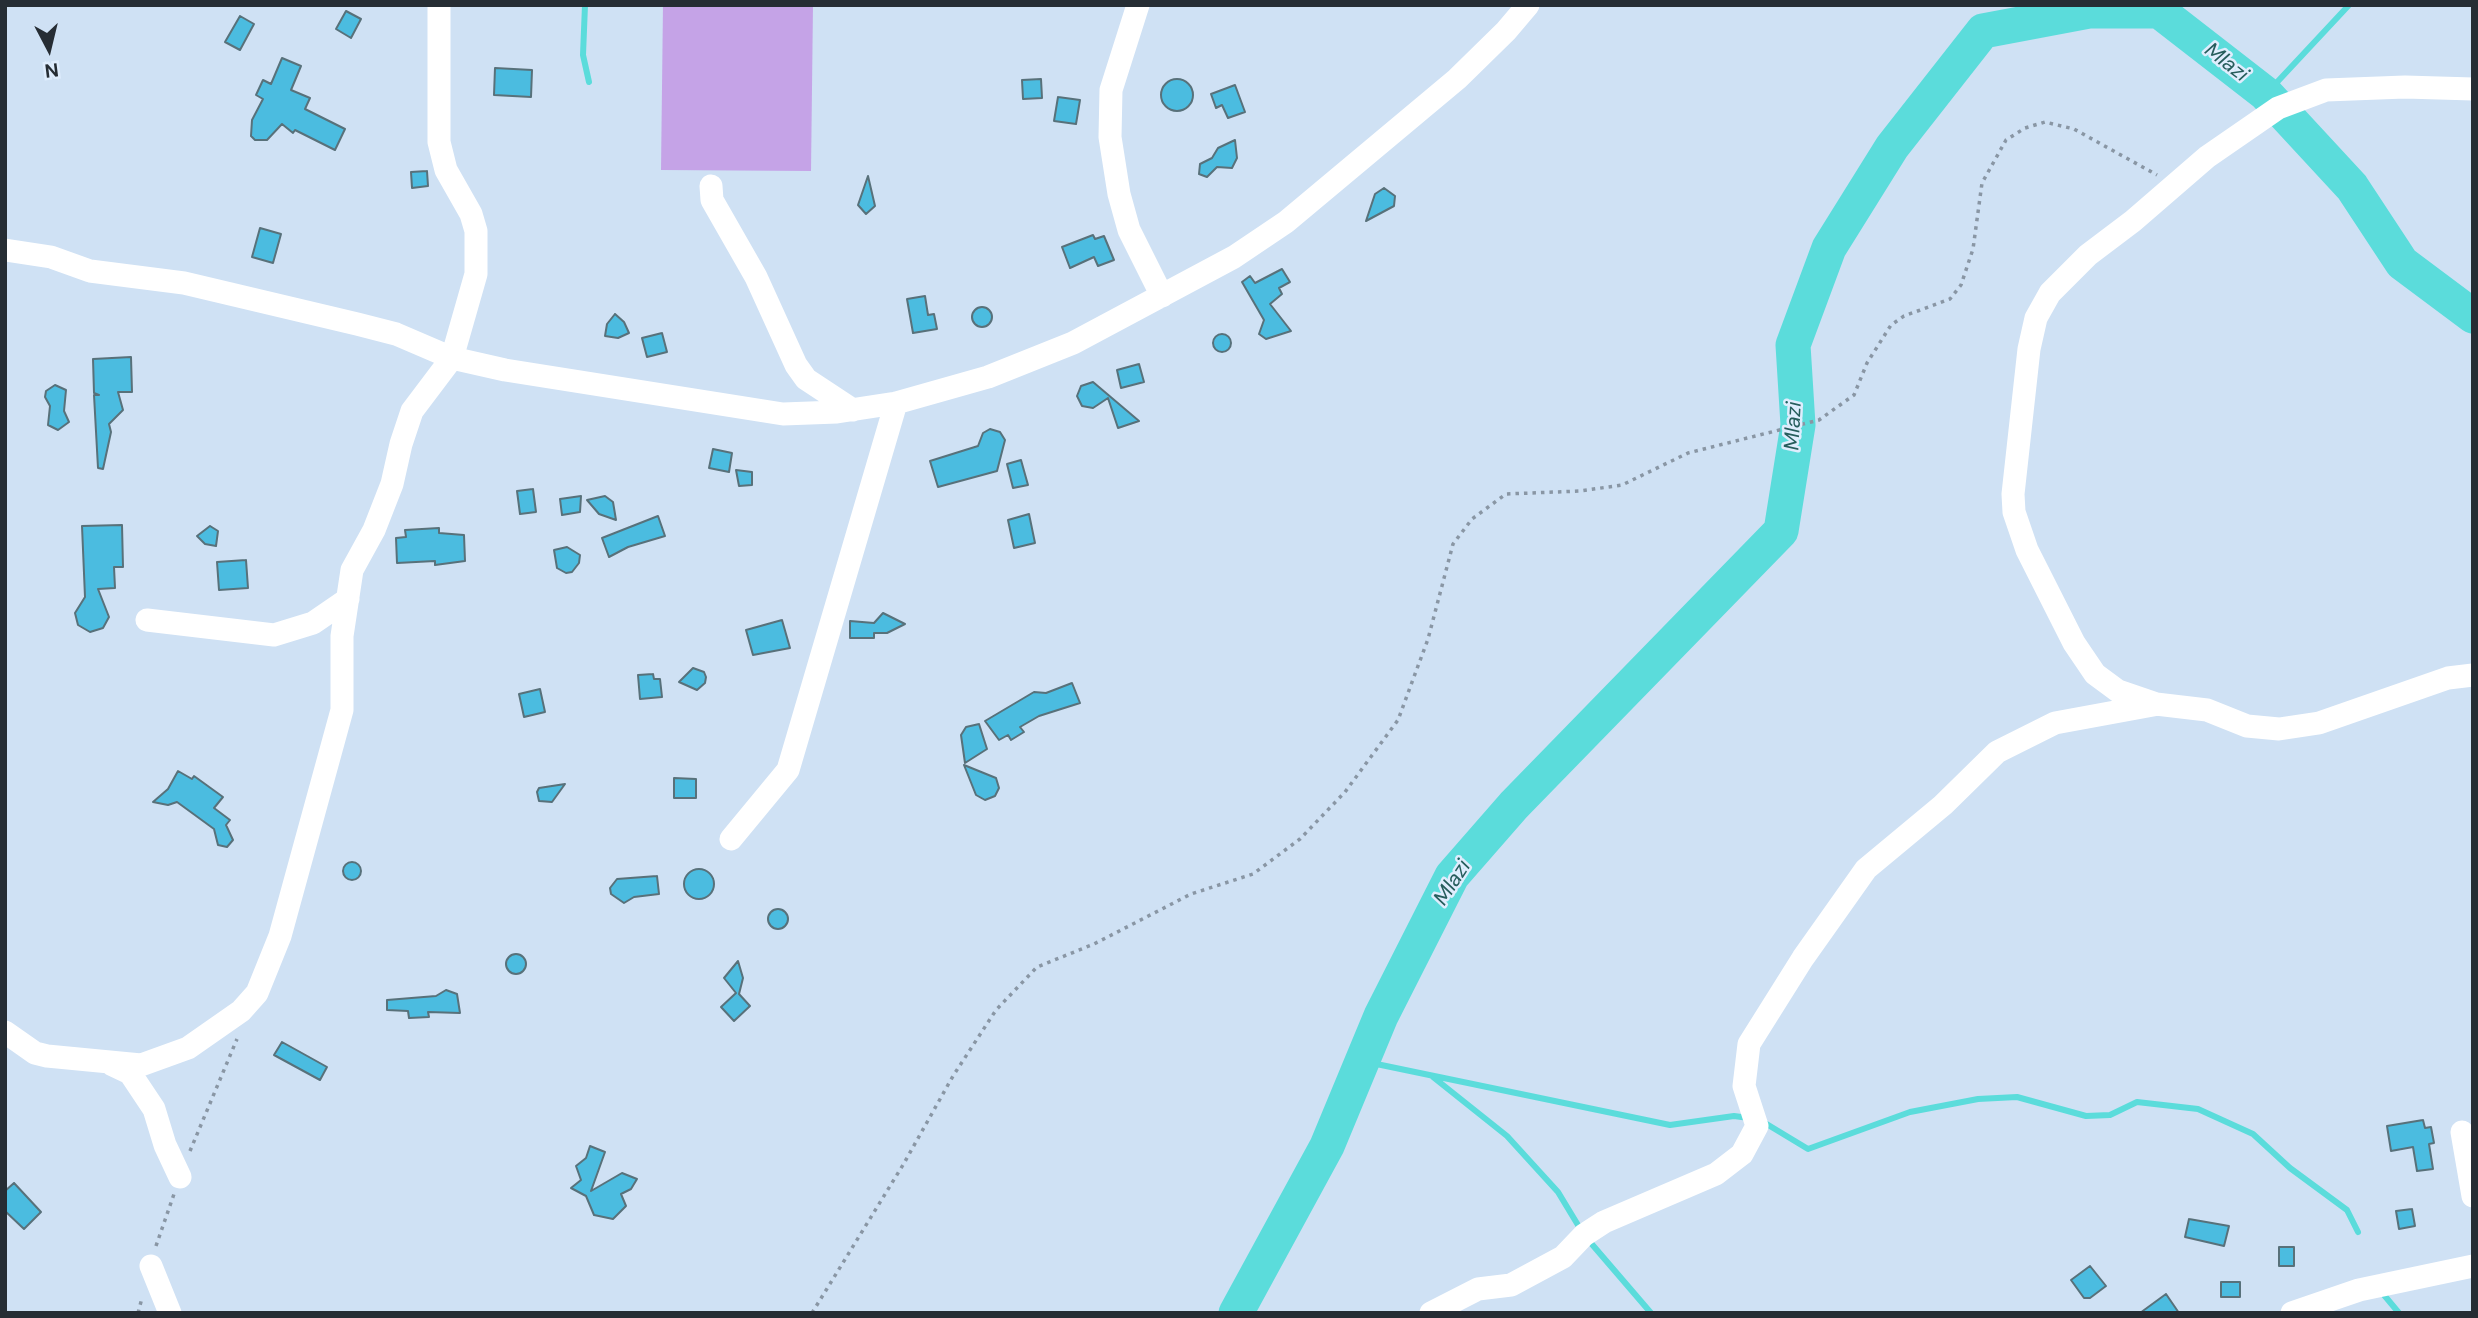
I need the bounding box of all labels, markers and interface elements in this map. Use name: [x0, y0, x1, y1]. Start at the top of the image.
north arrow: [14, 14, 84, 84]
water label: Mlazi: [2199, 38, 2253, 88]
text: N: [43, 57, 60, 84]
water label: Mlazi: [1780, 401, 1808, 451]
water label: Mlazi: [1429, 856, 1477, 910]

